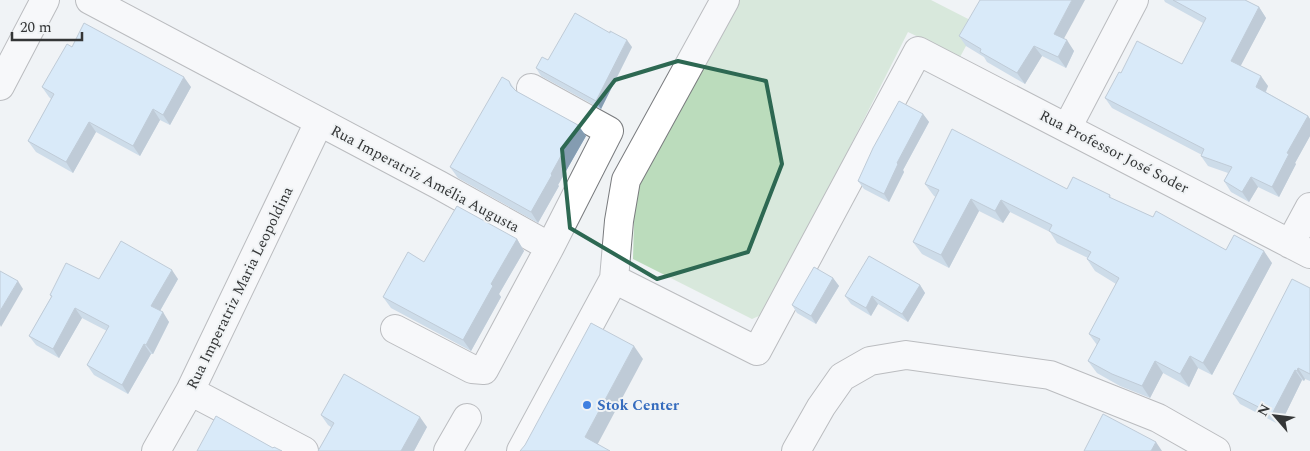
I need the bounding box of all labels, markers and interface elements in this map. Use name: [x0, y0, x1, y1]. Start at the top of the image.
scale bar: [12, 10, 82, 42]
text: 20 m: [20, 16, 52, 39]
street label: Rua Professor José Soder: [1035, 104, 1193, 200]
street label: Rua Imperatriz Amélia Augusta: [326, 119, 524, 239]
street label: Rua Imperatriz Maria Leopoldina: [181, 182, 300, 393]
north arrow: [1250, 391, 1300, 441]
place label: Stok Center: [597, 394, 680, 417]
marker: Stok Center: [581, 399, 593, 411]
text: N: [1252, 400, 1276, 420]

